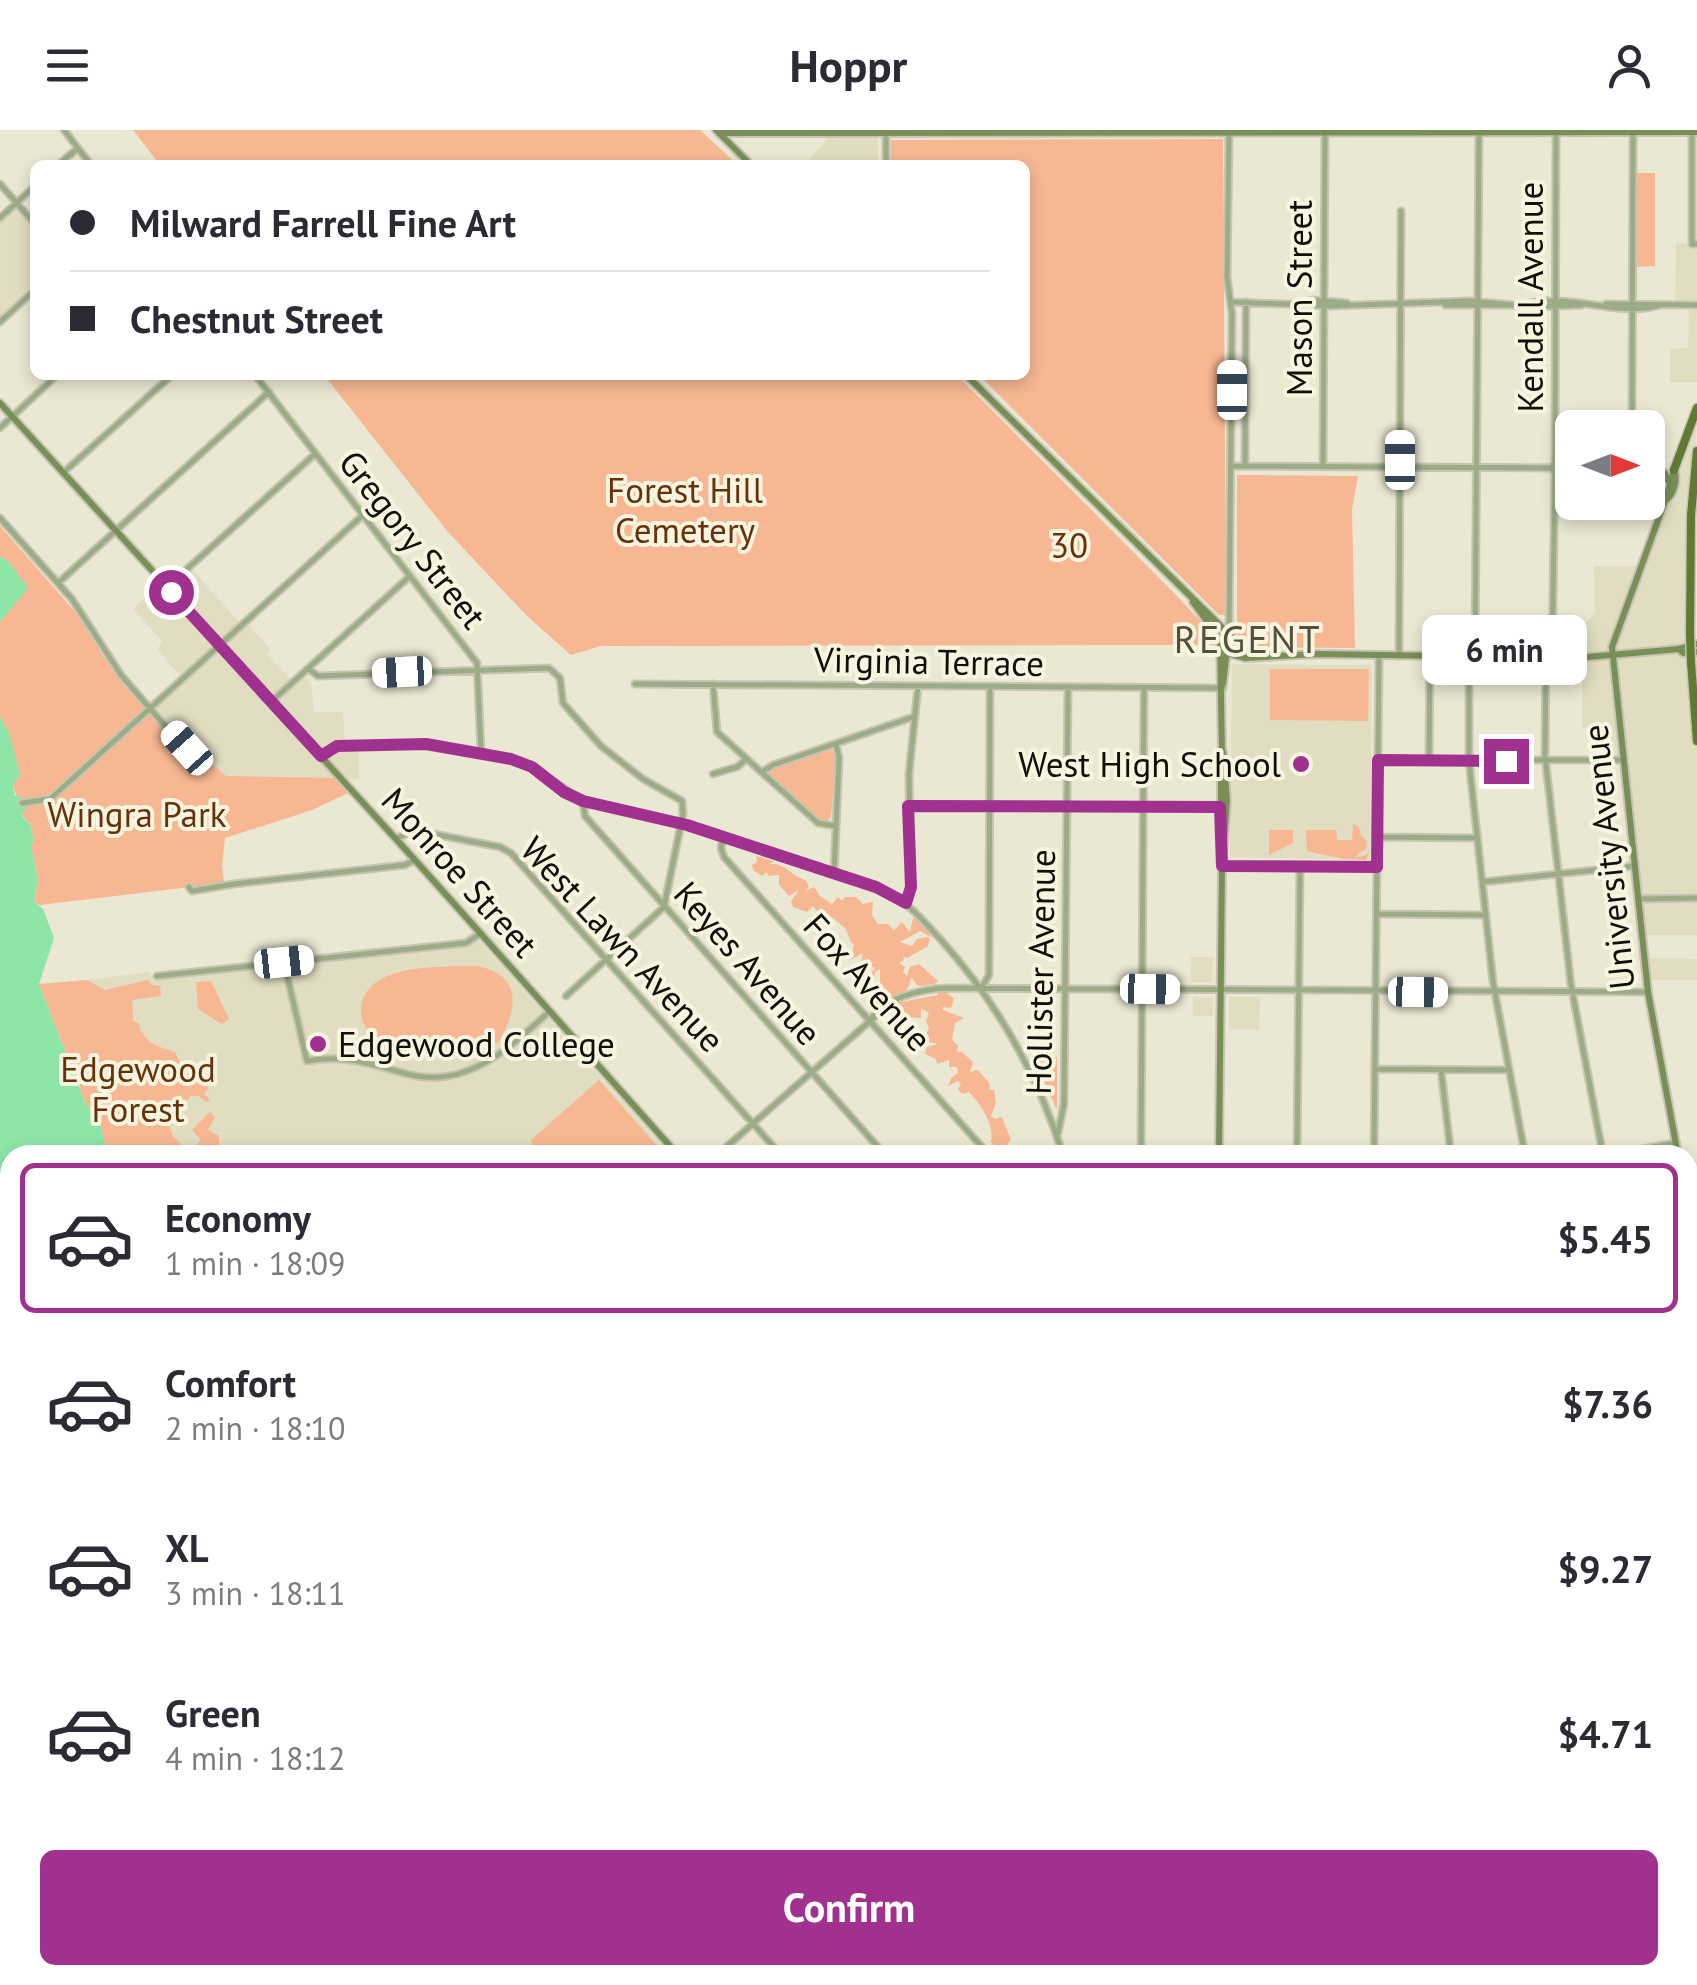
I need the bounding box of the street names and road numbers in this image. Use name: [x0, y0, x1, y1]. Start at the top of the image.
street label: Kendall Avenue: [1507, 182, 1553, 412]
street label: Mason Street: [1276, 200, 1322, 396]
street label: Gregory Street: [329, 441, 497, 638]
street label: Virginia Terrace: [813, 636, 1044, 686]
street label: University Avenue: [1571, 722, 1645, 992]
street label: Monroe Street: [372, 778, 548, 967]
street label: West Lawn Avenue: [511, 827, 735, 1061]
street label: Hollister Avenue: [1015, 849, 1065, 1095]
street label: Keyes Avenue: [664, 871, 832, 1055]
street label: Fox Avenue: [794, 903, 942, 1061]

